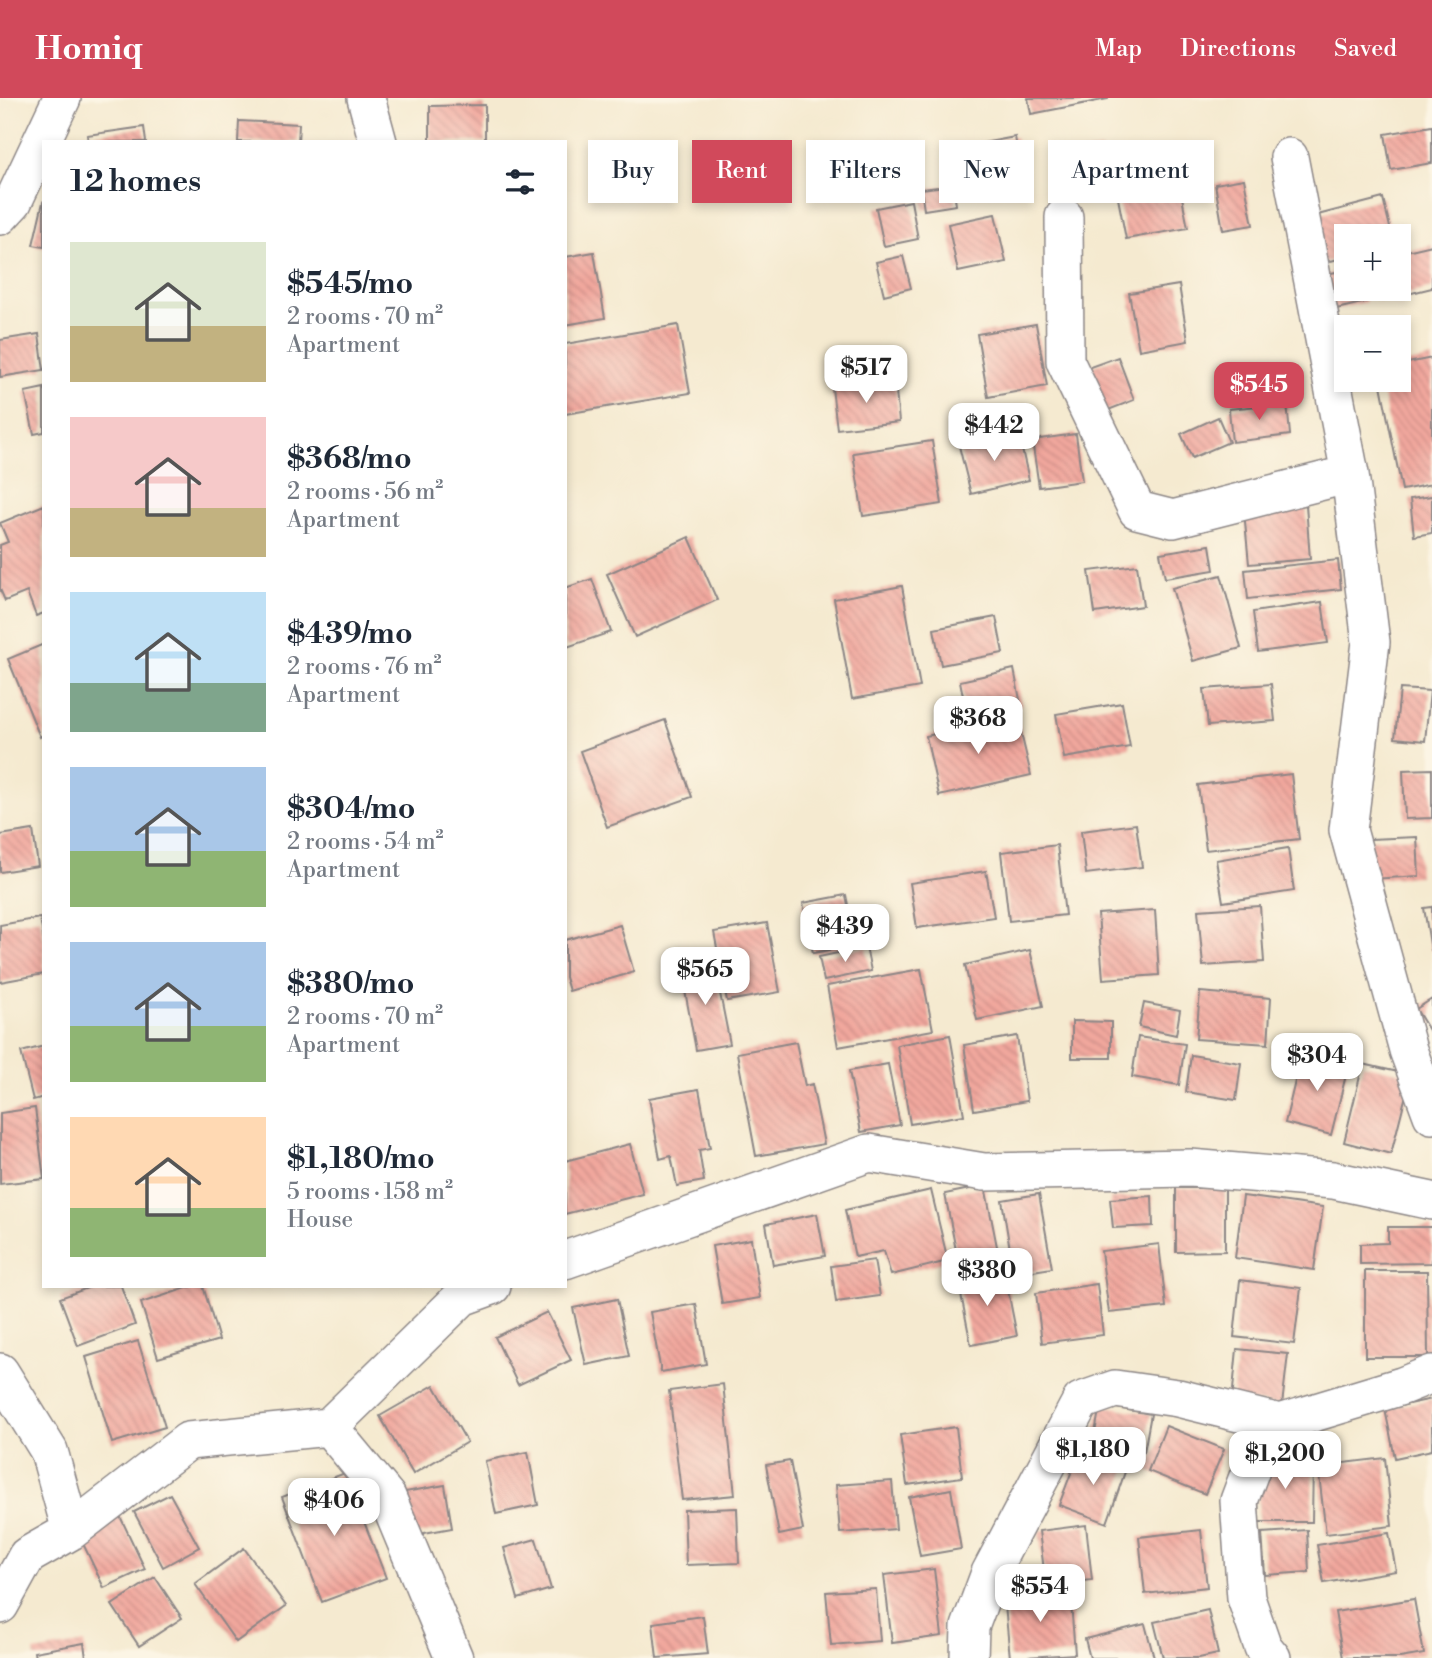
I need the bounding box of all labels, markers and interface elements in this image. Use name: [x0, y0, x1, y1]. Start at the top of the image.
text: Homiq: [35, 29, 143, 70]
text: Map: [1095, 34, 1142, 64]
text: Directions: [1180, 34, 1296, 64]
text: Saved: [1334, 34, 1397, 64]
chip: Buy: [588, 140, 678, 203]
chip: Rent: [692, 140, 792, 203]
chip: Filters: [806, 140, 925, 203]
chip: New: [939, 140, 1034, 203]
chip: Apartment: [1048, 140, 1214, 203]
text: 12 homes: [70, 163, 201, 201]
icon: filters: [501, 163, 539, 201]
map controls: [1334, 224, 1411, 392]
button: +: [1334, 224, 1411, 301]
text: $545/mo: [287, 265, 413, 303]
icon: home: [126, 270, 210, 354]
text: 2 rooms · 70 m²: [287, 303, 443, 331]
button: −: [1334, 315, 1411, 392]
text: Apartment: [287, 331, 400, 359]
pin: $517: [825, 345, 907, 405]
text: $517: [840, 354, 892, 382]
pin: $545: [1218, 362, 1300, 422]
text: $545: [1230, 371, 1288, 399]
pin: $442: [953, 404, 1035, 463]
text: $442: [964, 412, 1024, 440]
text: $368/mo: [287, 440, 412, 478]
icon: home: [126, 445, 210, 529]
text: 2 rooms · 56 m²: [287, 478, 443, 506]
text: Apartment: [287, 506, 400, 534]
text: $439/mo: [287, 615, 413, 653]
icon: home: [126, 620, 210, 704]
text: 2 rooms · 76 m²: [287, 653, 442, 681]
text: Apartment: [287, 681, 400, 709]
pin: $368: [937, 696, 1019, 756]
text: $368: [950, 705, 1006, 733]
text: $304/mo: [287, 790, 415, 828]
icon: home: [126, 795, 210, 879]
text: 2 rooms · 54 m²: [287, 828, 444, 856]
text: Apartment: [287, 856, 400, 884]
pin: $439: [804, 904, 886, 964]
text: $439: [816, 913, 874, 941]
pin: $565: [664, 948, 746, 1007]
text: $565: [677, 956, 733, 984]
text: $380/mo: [287, 965, 414, 1003]
icon: home: [126, 970, 210, 1054]
text: 2 rooms · 70 m²: [287, 1003, 443, 1031]
text: Apartment: [287, 1031, 400, 1059]
pin: $304: [1276, 1034, 1358, 1093]
text: $304: [1287, 1042, 1347, 1070]
text: $1,180/mo: [287, 1140, 435, 1178]
icon: home: [126, 1145, 210, 1229]
text: 5 rooms · 158 m²: [287, 1178, 453, 1206]
text: House: [287, 1206, 353, 1234]
pin: $380: [946, 1248, 1028, 1308]
text: $380: [958, 1257, 1016, 1285]
pin: $1,180: [1036, 1428, 1150, 1487]
pin: $1,200: [1228, 1432, 1342, 1491]
text: $1,180: [1056, 1436, 1130, 1464]
text: $1,200: [1245, 1440, 1325, 1468]
pin: $406: [293, 1478, 375, 1538]
text: $406: [304, 1487, 364, 1515]
pin: $554: [999, 1564, 1081, 1624]
text: $554: [1011, 1573, 1069, 1601]

